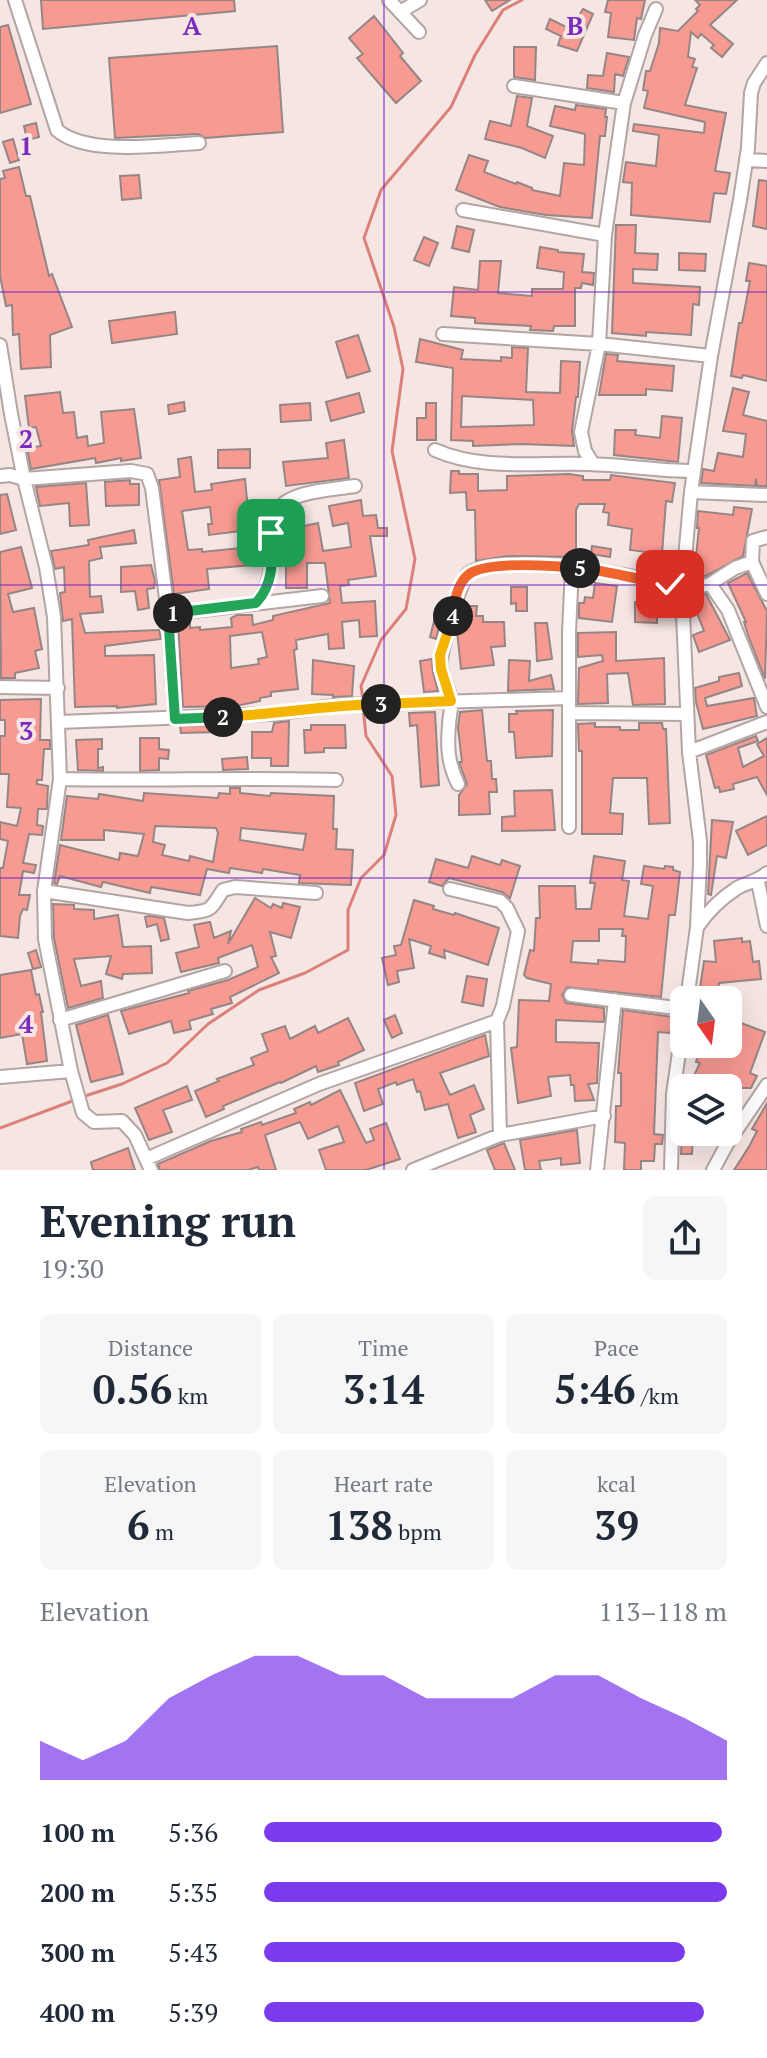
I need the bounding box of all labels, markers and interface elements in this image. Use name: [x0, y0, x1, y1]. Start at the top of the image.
text: A: [183, 8, 202, 42]
text: B: [567, 8, 583, 42]
text: 1: [19, 128, 33, 162]
text: 2: [19, 421, 33, 455]
pin: [237, 499, 305, 567]
icon: arrive: [249, 511, 293, 555]
pin: 5: [560, 548, 600, 588]
pin: [636, 550, 704, 618]
text: 5: [574, 553, 586, 582]
icon: check: [648, 562, 692, 606]
pin: 1: [153, 593, 193, 633]
pin: 4: [433, 596, 473, 636]
text: 1: [167, 598, 179, 627]
text: 4: [447, 601, 459, 630]
pin: 3: [361, 684, 401, 724]
text: 3: [375, 689, 387, 718]
pin: 2: [203, 697, 243, 737]
text: 2: [217, 702, 229, 731]
text: 3: [19, 713, 33, 747]
north arrow: [670, 986, 742, 1058]
map controls: [670, 986, 742, 1146]
text: 4: [19, 1006, 34, 1040]
button: layers: [670, 1074, 742, 1146]
text: Evening run: [40, 1191, 296, 1250]
button: share: [643, 1196, 727, 1280]
text: 19:30: [40, 1251, 104, 1285]
text: Distance: [108, 1333, 193, 1362]
text: Time: [358, 1333, 409, 1362]
text: Pace: [594, 1333, 639, 1362]
text: 0.56: [93, 1362, 172, 1415]
text: 3:14: [343, 1362, 424, 1415]
text: 5:46: [554, 1362, 636, 1415]
text: km: [172, 1381, 208, 1410]
text: /km: [636, 1381, 679, 1410]
text: Elevation: [104, 1469, 197, 1498]
text: Heart rate: [334, 1469, 433, 1498]
text: kcal: [597, 1469, 636, 1498]
text: 6: [127, 1498, 150, 1551]
text: 138: [325, 1498, 393, 1551]
text: 39: [594, 1498, 639, 1551]
text: m: [150, 1517, 174, 1546]
text: bpm: [393, 1517, 442, 1546]
text: Elevation: [40, 1594, 149, 1628]
text: 113–118 m: [599, 1594, 727, 1628]
text: 100 m: [40, 1815, 115, 1849]
text: 5:36: [168, 1815, 218, 1849]
text: 200 m: [40, 1875, 115, 1909]
text: 5:35: [168, 1875, 218, 1909]
text: 300 m: [40, 1935, 115, 1969]
text: 5:43: [168, 1935, 218, 1969]
text: 400 m: [40, 1995, 115, 2029]
text: 5:39: [168, 1995, 218, 2029]

